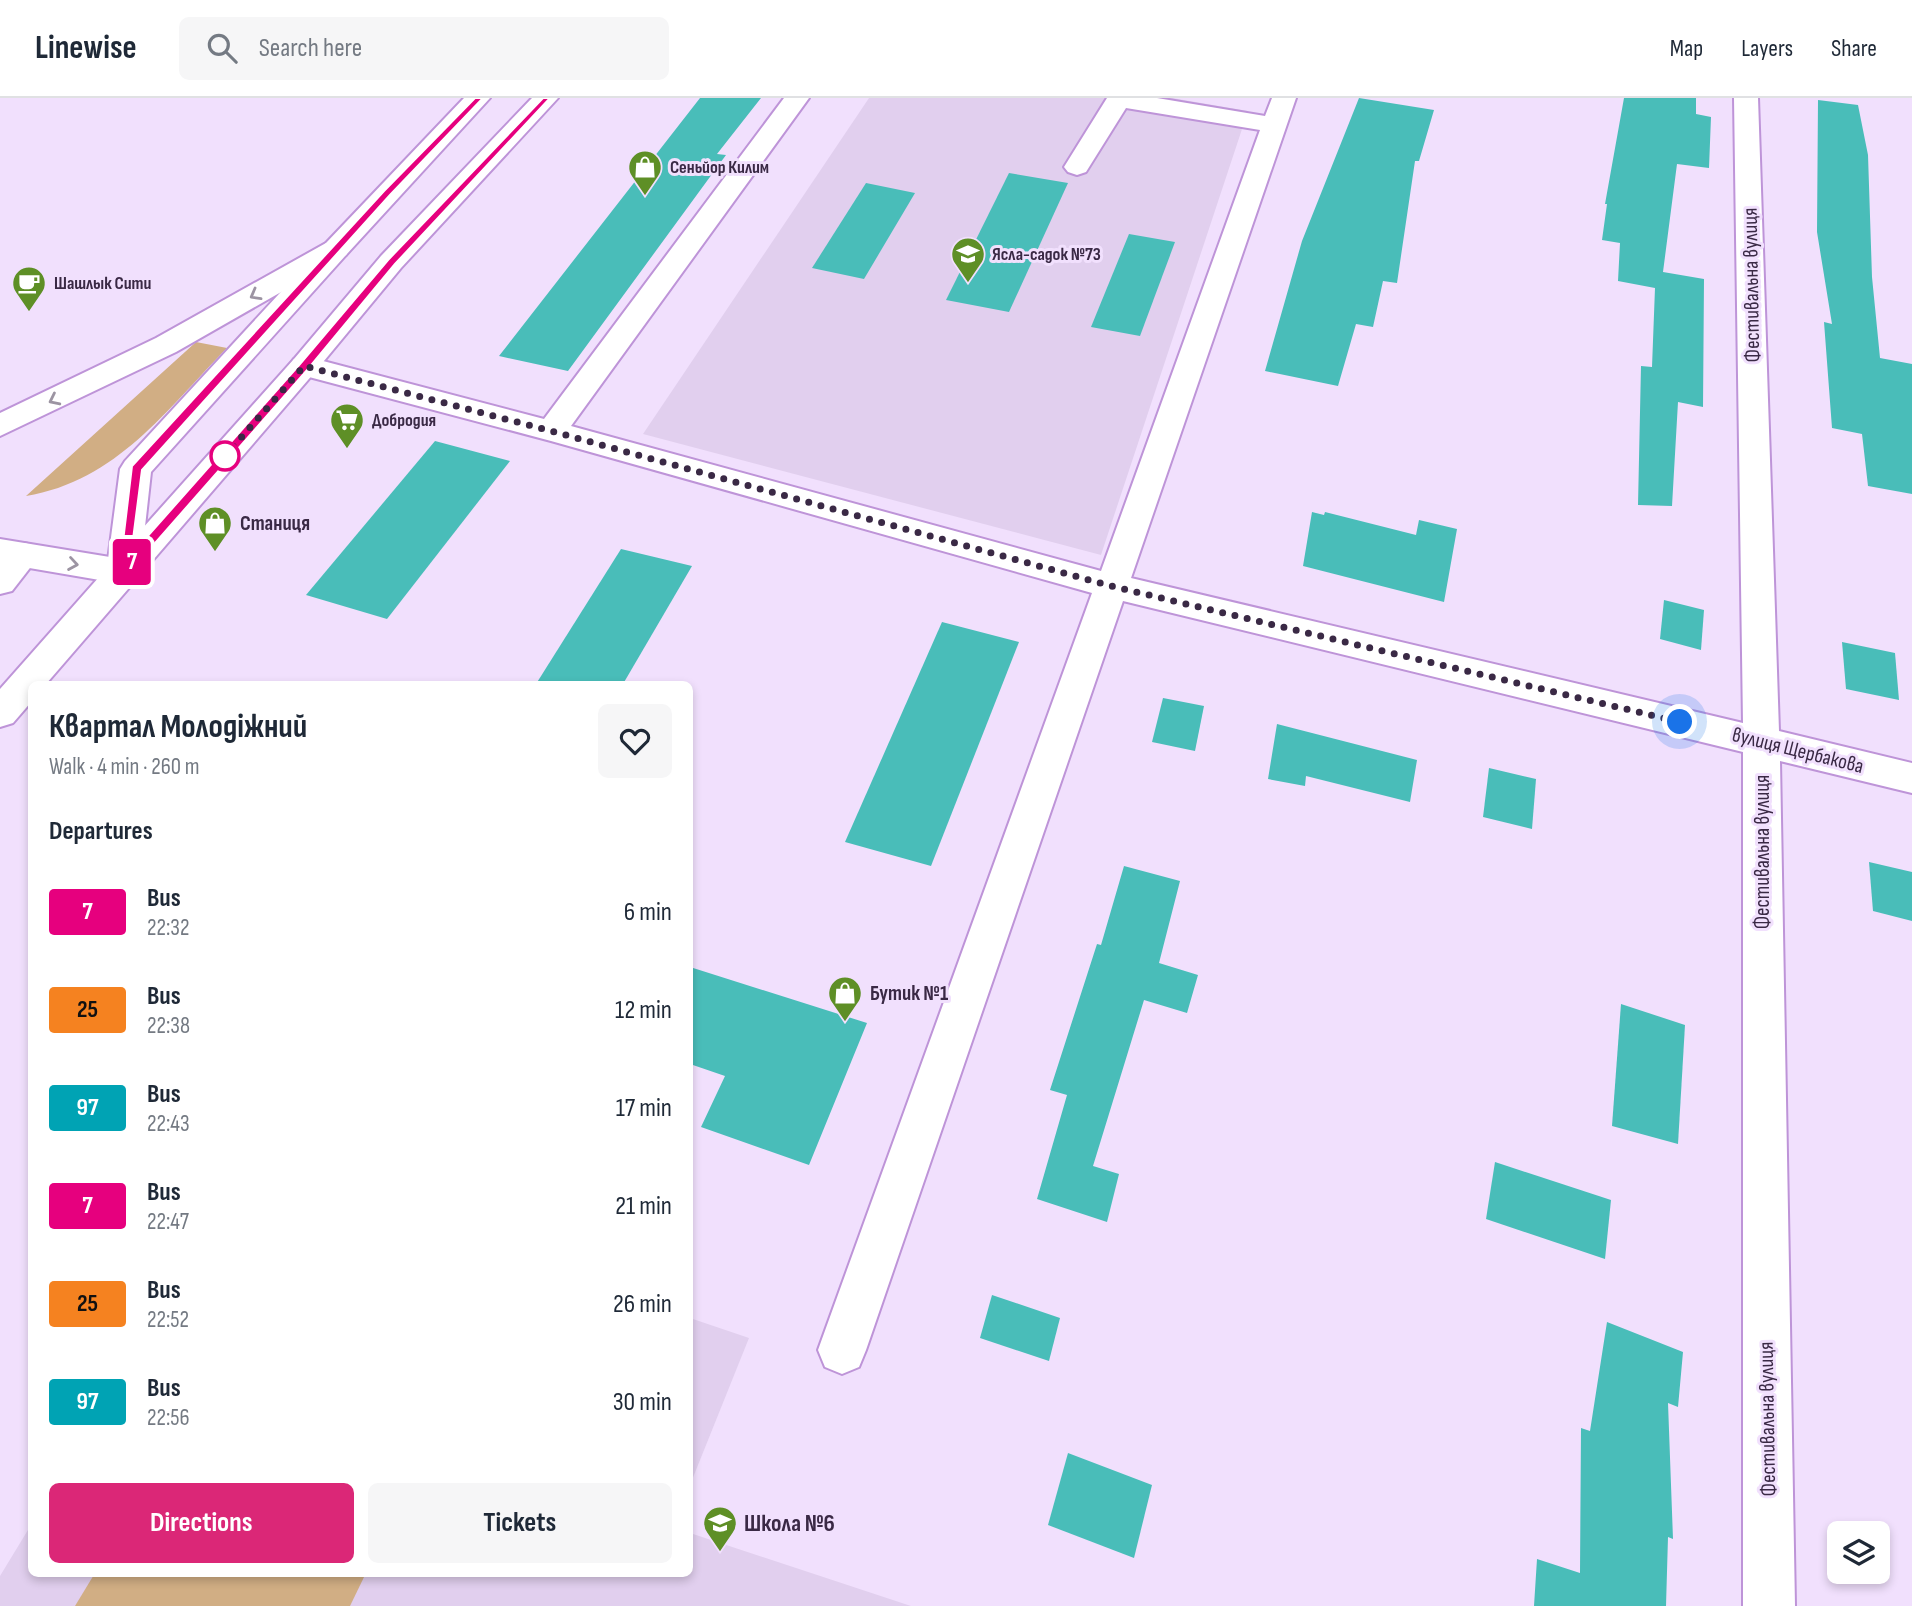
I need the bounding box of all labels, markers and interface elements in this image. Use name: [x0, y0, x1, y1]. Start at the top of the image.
search box: [179, 17, 669, 80]
text: Linewise: [35, 28, 137, 68]
icon: search: [203, 29, 241, 67]
text: Search here: [259, 33, 362, 64]
text: Map: [1670, 34, 1703, 63]
text: Layers: [1741, 34, 1793, 63]
text: Share: [1831, 34, 1877, 63]
shop icon: Сеньйор Килим: [626, 148, 664, 197]
place label: Сеньйор Килим: [670, 157, 769, 178]
street label: Фестивальна вулиця: [1738, 207, 1765, 363]
school or university icon: Ясла-садок №73: [949, 235, 987, 284]
place label: Ясла-садок №73: [992, 244, 1101, 265]
cafe icon: Шашлык Сити: [10, 264, 48, 313]
place label: Шашлык Сити: [54, 273, 152, 294]
one-way arrow: [250, 287, 263, 300]
one-way arrow: [49, 392, 61, 406]
supermarket icon: Добродия: [328, 401, 366, 450]
place label: Добродия: [372, 410, 436, 431]
unlabelled marker: [210, 441, 240, 471]
shop icon: Станиця: [196, 504, 234, 553]
place label: Станиця: [240, 511, 310, 536]
line badge: 7: [109, 539, 155, 585]
text: 7: [127, 547, 137, 576]
one-way arrow: [68, 556, 79, 571]
button: heart: [598, 704, 672, 778]
your location: [1662, 704, 1697, 739]
text: Квартал Молодіжний: [49, 707, 307, 747]
street label: вулиця Щербакова: [1729, 722, 1866, 779]
text: Walk · 4 min · 260 m: [49, 753, 199, 781]
street label: Фестивальна вулиця: [1750, 775, 1775, 929]
text: Departures: [49, 816, 153, 847]
text: Bus: [147, 883, 181, 914]
text: 7: [82, 897, 93, 926]
text: 6 min: [624, 897, 672, 928]
text: 22:32: [147, 914, 189, 942]
shop icon: Бутик №1: [826, 974, 864, 1023]
text: Bus: [147, 981, 181, 1012]
place label: Бутик №1: [870, 981, 948, 1006]
text: 25: [77, 995, 98, 1024]
text: 12 min: [615, 995, 672, 1026]
text: 22:38: [147, 1012, 190, 1040]
text: Bus: [147, 1079, 181, 1110]
text: 97: [77, 1093, 98, 1122]
text: 17 min: [616, 1093, 672, 1124]
text: 22:43: [147, 1110, 190, 1138]
text: Bus: [147, 1177, 181, 1208]
text: 7: [82, 1191, 93, 1220]
text: 21 min: [615, 1191, 672, 1222]
text: 22:47: [147, 1208, 189, 1236]
text: Bus: [147, 1275, 181, 1306]
text: 25: [77, 1289, 98, 1318]
text: 26 min: [613, 1289, 672, 1320]
text: 22:52: [147, 1306, 189, 1334]
street label: Фестивальна вулиця: [1754, 1341, 1781, 1497]
text: Bus: [147, 1373, 181, 1404]
text: 97: [77, 1387, 98, 1416]
text: 30 min: [613, 1387, 672, 1418]
text: 22:56: [147, 1404, 190, 1432]
button: Directions: [49, 1483, 354, 1563]
button: Tickets: [368, 1483, 672, 1563]
school or university icon: Школа №6: [701, 1504, 739, 1553]
place label: Школа №6: [744, 1509, 835, 1538]
map controls: [1827, 1521, 1890, 1584]
button: layers: [1827, 1521, 1890, 1584]

